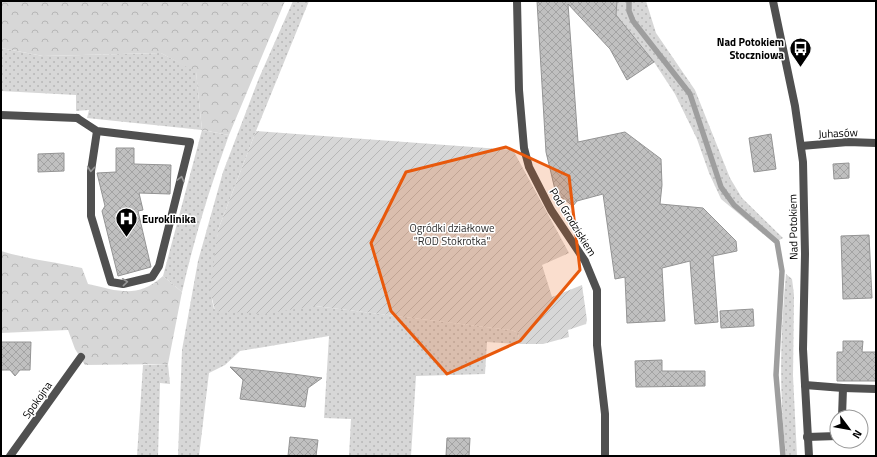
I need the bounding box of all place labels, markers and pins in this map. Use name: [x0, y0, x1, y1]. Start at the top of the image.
place label: Nad Potokiem Stoczniowa: [717, 34, 784, 63]
bus stop icon: Nad Potokiem Stoczniowa: [787, 35, 813, 68]
hospital icon: Euroklinika: [114, 206, 140, 239]
place label: Euroklinika: [142, 211, 196, 227]

